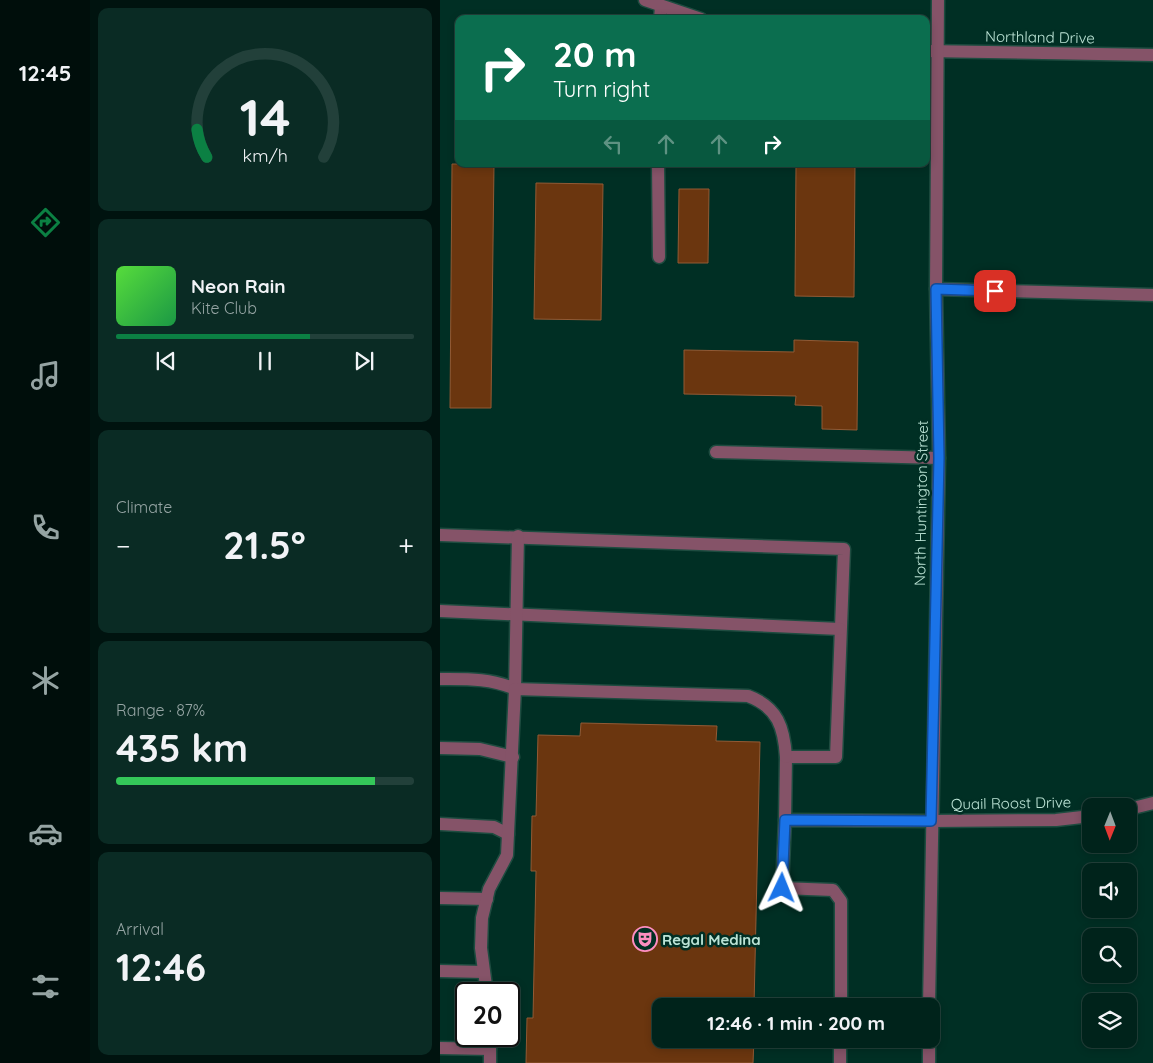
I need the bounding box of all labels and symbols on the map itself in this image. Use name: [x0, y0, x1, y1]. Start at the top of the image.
street label: Northland Drive: [985, 27, 1095, 47]
pin: [974, 270, 1016, 312]
street label: North Huntington Street: [910, 420, 932, 586]
street label: Quail Roost Drive: [951, 792, 1071, 814]
north arrow: [1082, 798, 1138, 852]
position arrow: [755, 861, 807, 913]
theatre icon: Regal Medina: [632, 926, 658, 952]
place label: Regal Medina: [662, 930, 761, 949]
speed limit sign: 20: [455, 982, 520, 1047]

